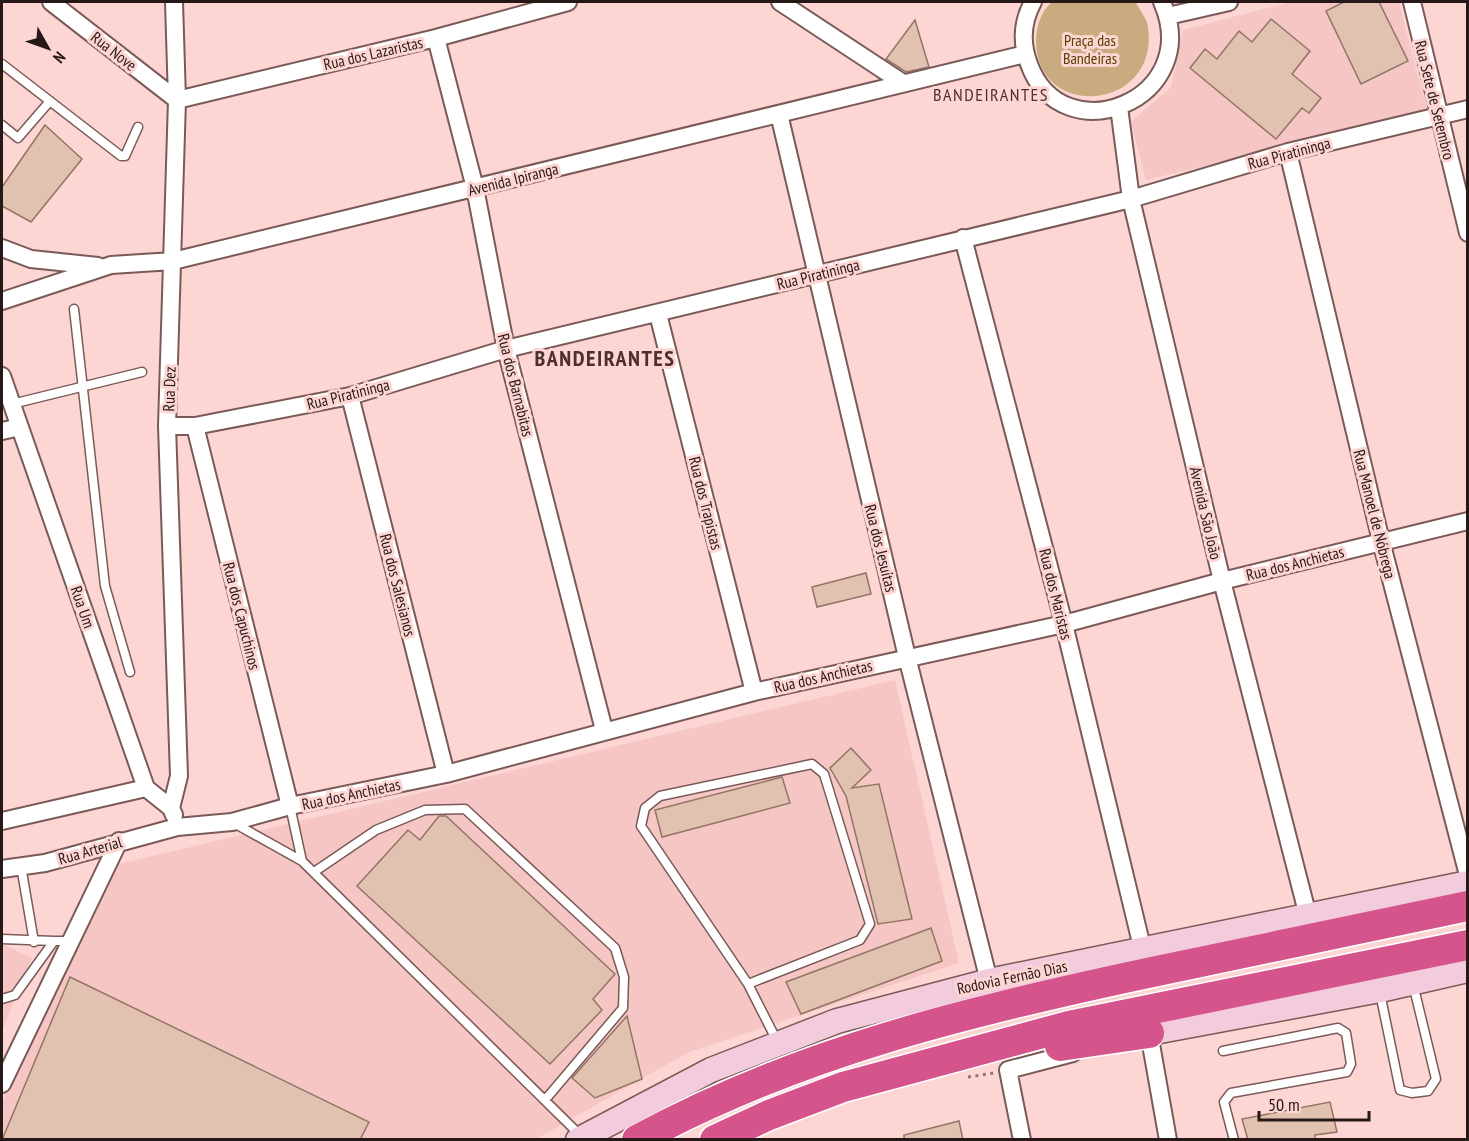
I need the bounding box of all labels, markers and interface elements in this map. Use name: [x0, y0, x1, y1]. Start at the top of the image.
north arrow: [18, 18, 78, 78]
street label: Rua Nove: [87, 27, 141, 75]
park label: Praça das Bandeiras: [1063, 30, 1117, 68]
street label: Rua dos Lazaristas: [321, 32, 425, 74]
street label: Rua Sete de Setembro: [1411, 38, 1459, 162]
text: N: [49, 48, 70, 67]
district label: BANDEIRANTES: [933, 83, 1049, 106]
street label: Rua Piratininga: [1246, 132, 1332, 174]
street label: Avenida Ipiranga: [466, 158, 560, 200]
street label: Rua Piratininga: [775, 254, 861, 294]
street label: Rua dos Barnabitas: [494, 331, 538, 439]
district label: BANDEIRANTES: [535, 344, 675, 372]
street label: Rua Dez: [158, 366, 180, 412]
street label: Rua Piratininga: [305, 374, 391, 414]
street label: Rua Manoel de Nóbrega: [1349, 447, 1401, 581]
street label: Rua dos Trapistas: [685, 454, 727, 552]
street label: Avenida São João: [1186, 465, 1226, 561]
street label: Rua dos Jesuítas: [860, 502, 902, 594]
street label: Rua dos Salesianos: [376, 532, 420, 638]
street label: Rua dos Anchietas: [1244, 541, 1346, 585]
street label: Rua dos Maristas: [1035, 546, 1077, 642]
street label: Rua dos Capuchinos: [219, 560, 265, 672]
street label: Rua Um: [67, 583, 99, 631]
street label: Rua dos Anchietas: [772, 655, 874, 697]
street label: Rua dos Anchietas: [300, 774, 402, 814]
street label: Rua Arterial: [56, 831, 124, 869]
street label: Rodovia Fernão Dias: [955, 956, 1069, 998]
scale bar: [1259, 1084, 1368, 1122]
text: 50 m: [1268, 1093, 1300, 1116]

